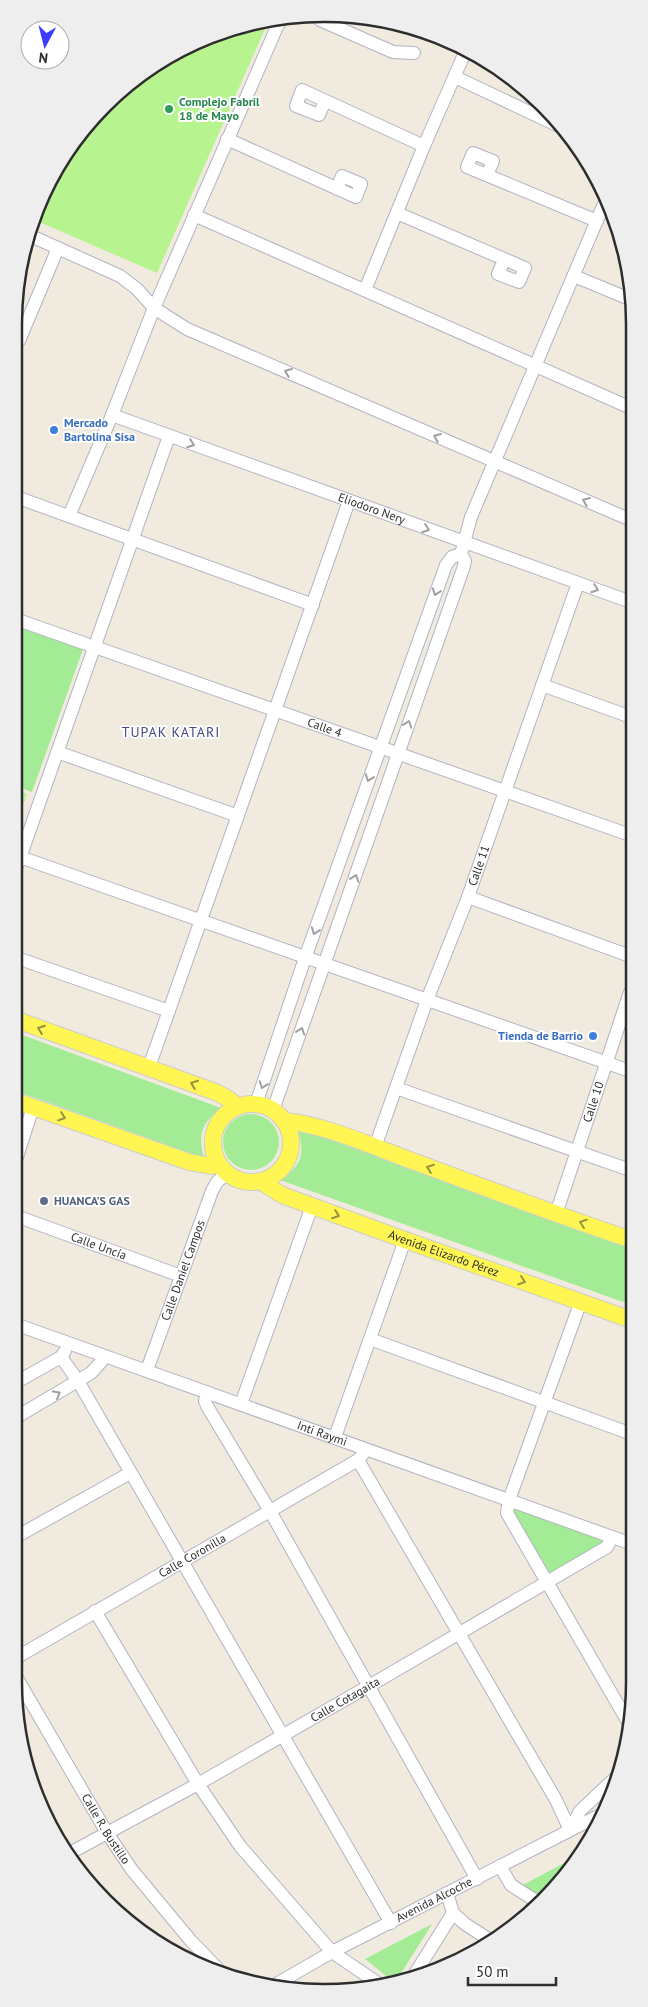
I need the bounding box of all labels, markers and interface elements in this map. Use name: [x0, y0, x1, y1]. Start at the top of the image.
north arrow: [20, 20, 70, 70]
text: N: [38, 48, 49, 67]
place label: Complejo Fabril 18 de Mayo: [179, 94, 260, 123]
marker: Complejo Fabril 18 de Mayo: [163, 103, 175, 115]
one-way arrow: [284, 368, 293, 379]
place label: Mercado Bartolina Sisa: [64, 415, 135, 444]
marker: Mercado Bartolina Sisa: [48, 424, 60, 436]
one-way arrow: [433, 432, 442, 443]
one-way arrow: [186, 438, 195, 448]
street label: Eliodoro Nery: [336, 489, 408, 527]
one-way arrow: [582, 496, 591, 507]
one-way arrow: [421, 523, 430, 533]
one-way arrow: [591, 583, 599, 593]
one-way arrow: [432, 588, 442, 596]
street label: Calle 4: [306, 714, 344, 740]
one-way arrow: [402, 721, 412, 729]
district label: TUPAK KATARI: [122, 723, 220, 741]
one-way arrow: [365, 773, 375, 782]
street label: Calle 11: [464, 843, 493, 888]
one-way arrow: [349, 874, 359, 882]
one-way arrow: [311, 927, 321, 935]
one-way arrow: [38, 1024, 46, 1034]
one-way arrow: [295, 1027, 305, 1036]
place label: Tienda de Barrio: [498, 1028, 584, 1043]
marker: Tienda de Barrio: [587, 1030, 599, 1042]
street label: Calle 10: [579, 1079, 607, 1124]
one-way arrow: [190, 1080, 199, 1090]
one-way arrow: [258, 1081, 268, 1089]
one-way arrow: [57, 1111, 66, 1121]
one-way arrow: [427, 1164, 435, 1174]
place label: HUANCA'S GAS: [54, 1193, 130, 1208]
marker: HUANCA'S GAS: [38, 1195, 50, 1207]
one-way arrow: [331, 1209, 340, 1219]
street label: Calle Daniel Campos: [158, 1218, 208, 1322]
one-way arrow: [579, 1219, 588, 1229]
street label: Avenida Elizardo Pérez: [386, 1227, 501, 1280]
street label: Calle Uncía: [69, 1229, 129, 1263]
one-way arrow: [518, 1275, 526, 1285]
one-way arrow: [52, 1390, 61, 1400]
street label: Inti Raymi: [295, 1417, 349, 1449]
street label: Calle Coronilla: [156, 1530, 228, 1581]
street label: Calle Cotagaita: [308, 1673, 382, 1725]
street label: Calle R. Bustillo: [79, 1791, 134, 1867]
street label: Avenida Alcoche: [393, 1874, 475, 1925]
scale bar: [468, 1954, 556, 1986]
text: 50 m: [476, 1962, 509, 1981]

